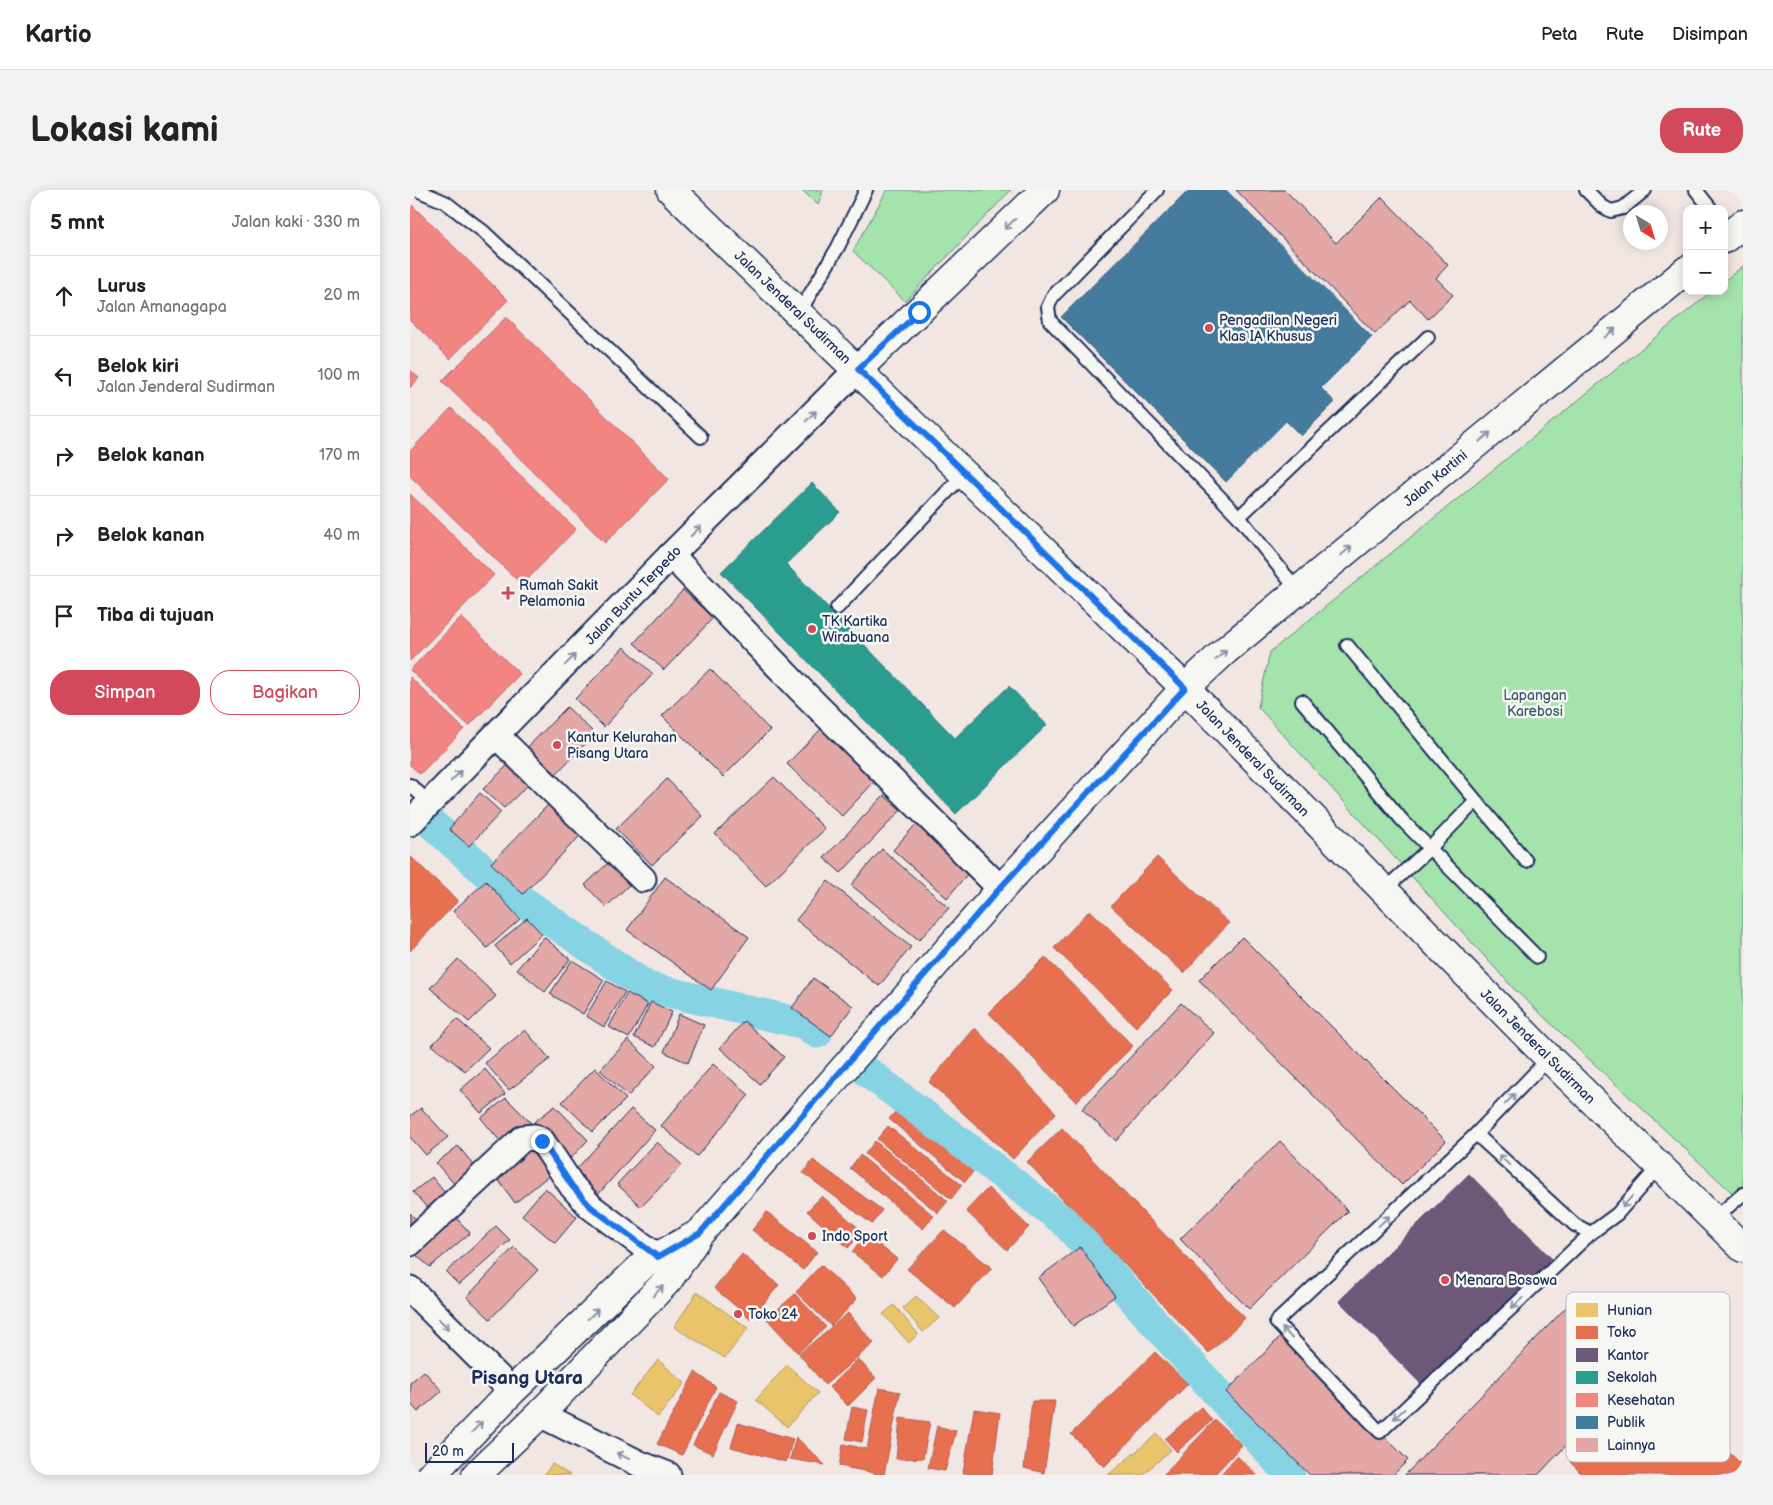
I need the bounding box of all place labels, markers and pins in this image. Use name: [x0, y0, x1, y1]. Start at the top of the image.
place label: Pengadilan Negeri Klas IA Khusus: [1219, 312, 1337, 345]
marker: Pengadilan Negeri Klas IA Khusus: [1203, 322, 1215, 334]
place label: Rumah Sakit Pelamonia: [519, 577, 599, 610]
marker: Rumah Sakit Pelamonia: [501, 586, 515, 600]
place label: TK Kartika Wirabuana: [822, 613, 889, 646]
marker: TK Kartika Wirabuana: [806, 623, 818, 635]
place label: Kantur Kelurahan Pisang Utara: [567, 729, 677, 762]
marker: Kantur Kelurahan Pisang Utara: [551, 739, 563, 751]
place label: Indo Sport: [822, 1228, 888, 1245]
marker: Indo Sport: [806, 1230, 818, 1242]
place label: Menara Bosowa: [1455, 1272, 1557, 1289]
marker: Menara Bosowa: [1439, 1274, 1451, 1286]
place label: Toko 24: [748, 1306, 798, 1323]
marker: Toko 24: [732, 1308, 744, 1320]

